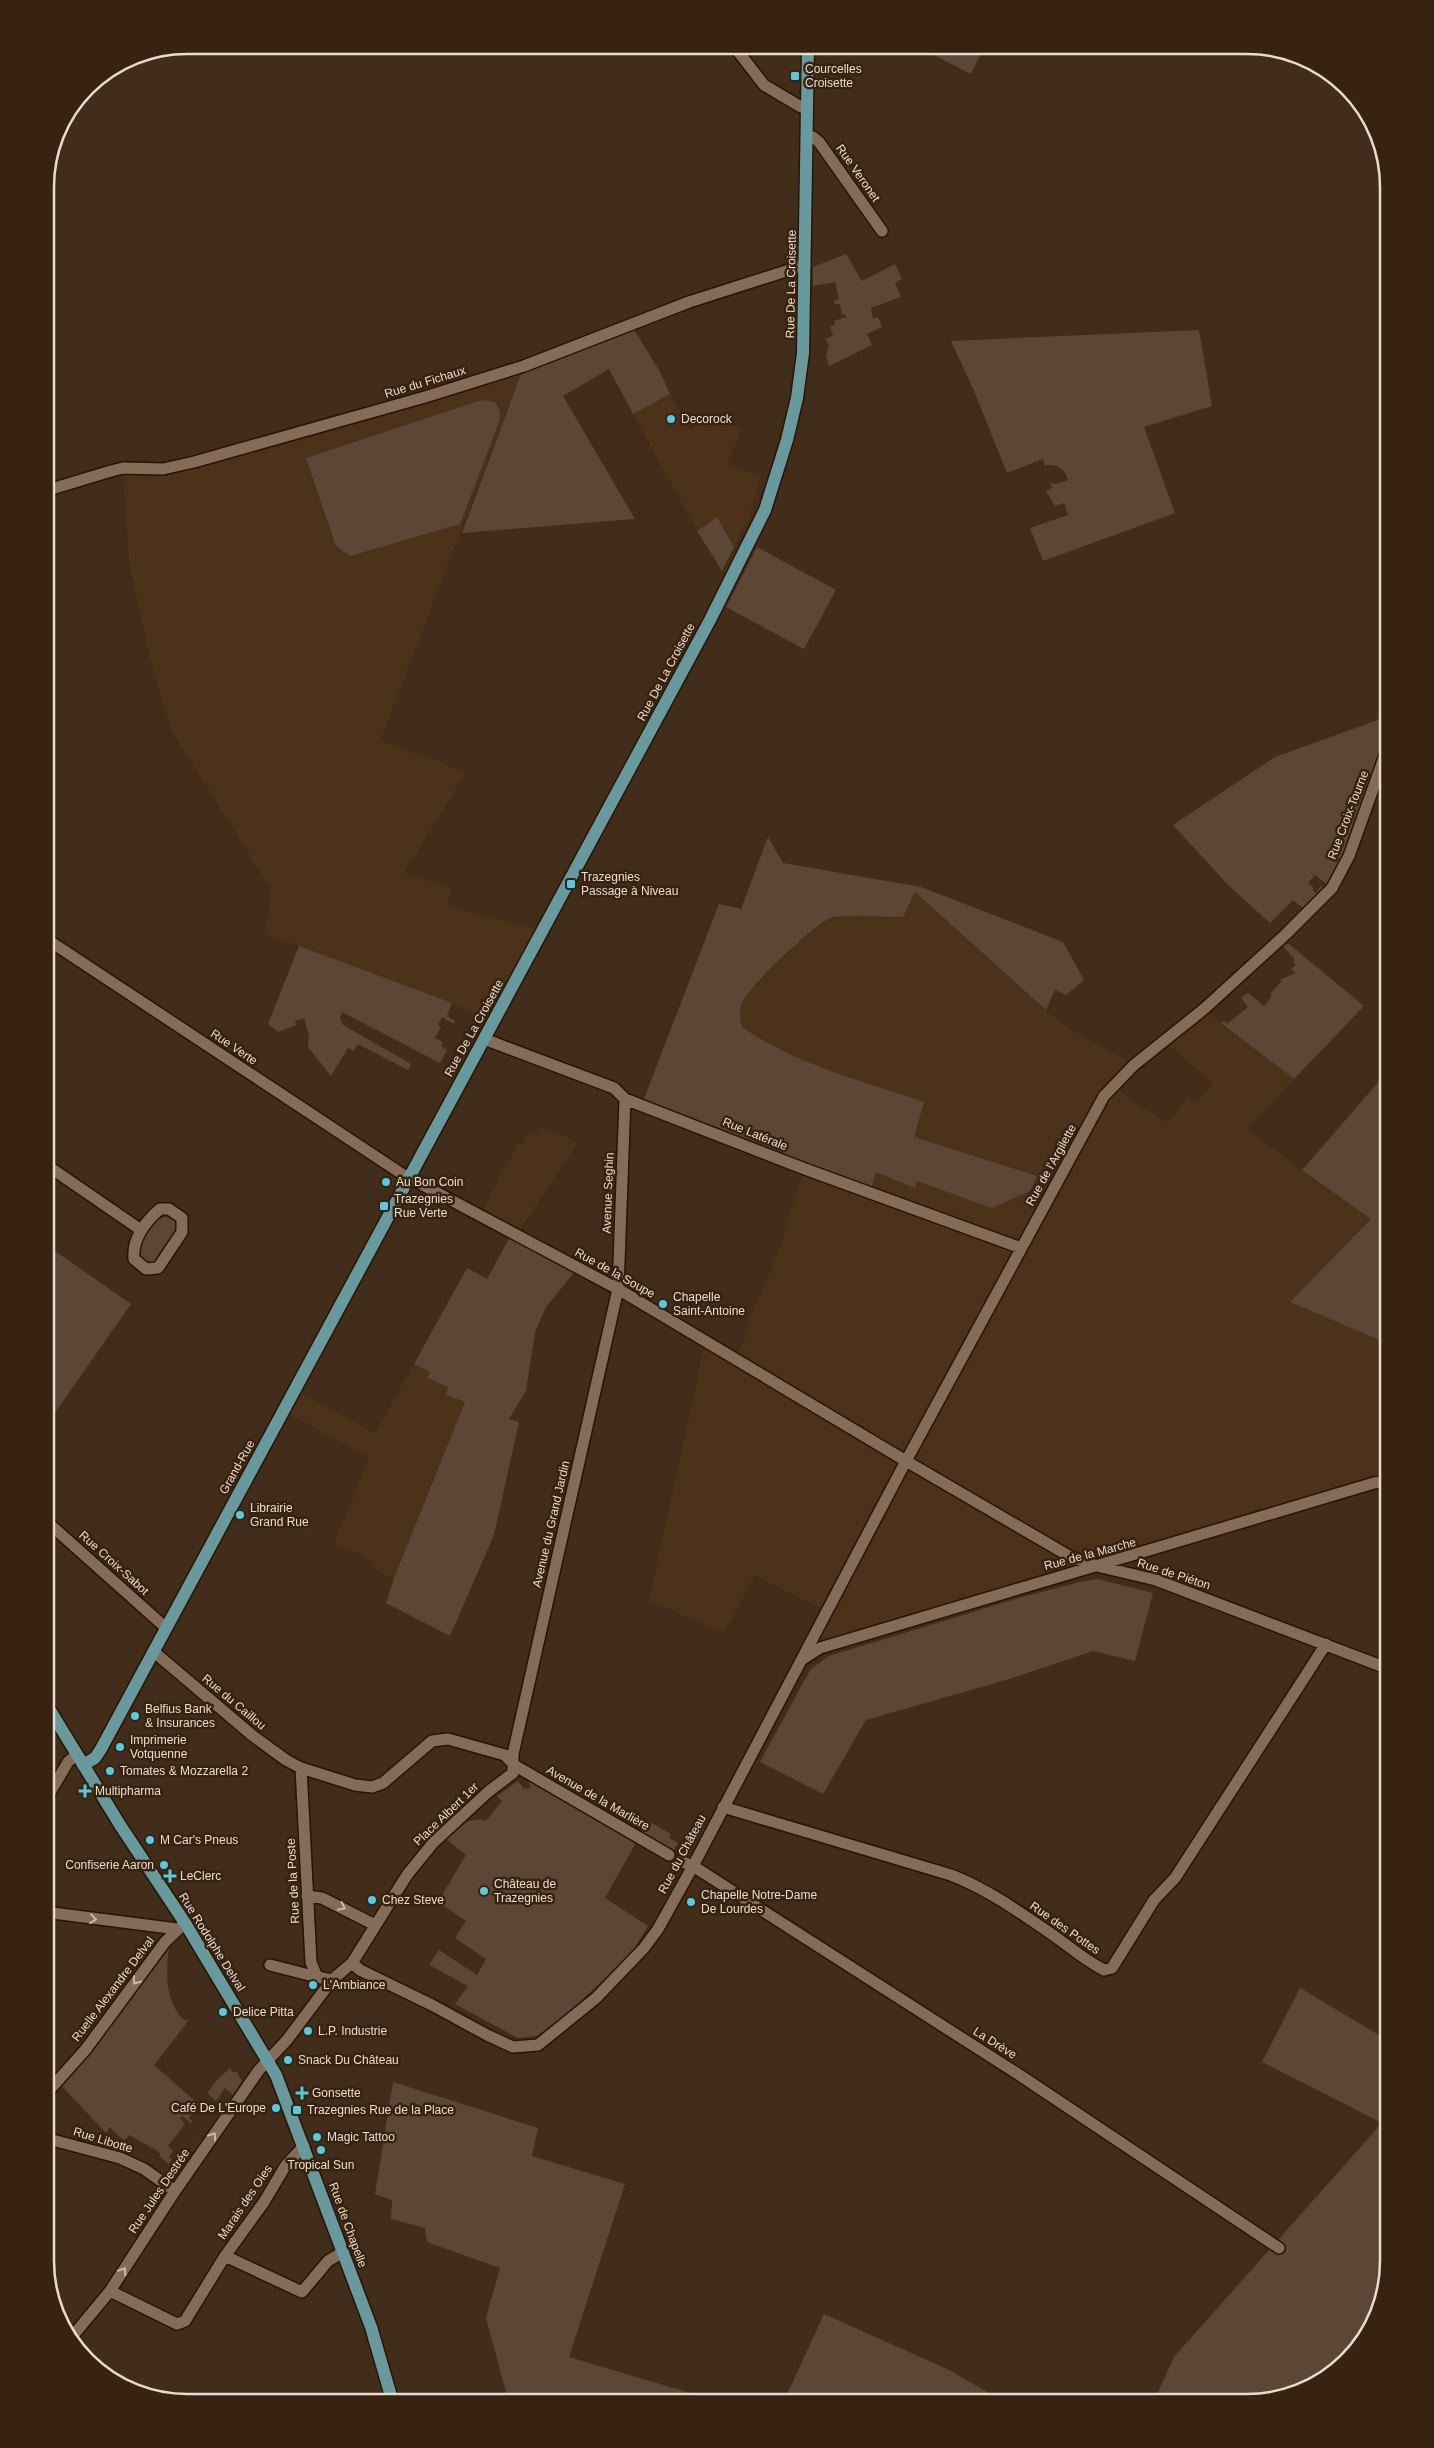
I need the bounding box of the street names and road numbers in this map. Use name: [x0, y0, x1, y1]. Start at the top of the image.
street label: Rue Veronet: [833, 142, 883, 205]
street label: Rue De La Croisette: [783, 229, 799, 338]
street label: Rue du Fichaux: [383, 363, 467, 401]
street label: Rue De La Croisette: [634, 620, 698, 723]
street label: Rue Croix-Tourne: [1325, 768, 1372, 861]
street label: Rue De La Croisette: [442, 977, 507, 1079]
street label: Rue Verte: [208, 1026, 260, 1068]
street label: Rue Latérale: [721, 1115, 790, 1153]
street label: Rue de l'Argilette: [1023, 1122, 1079, 1208]
street label: Avenue Seghin: [600, 1152, 616, 1234]
street label: Rue de la Soupe: [573, 1245, 658, 1301]
street label: Grand-Rue: [216, 1437, 258, 1496]
street label: Avenue du Grand Jardin: [530, 1459, 572, 1589]
street label: Rue Croix-Sabot: [76, 1528, 152, 1598]
street label: Rue de la Marche: [1042, 1535, 1138, 1573]
street label: Rue de Piéton: [1136, 1556, 1212, 1592]
street label: Rue du Caillou: [199, 1671, 269, 1733]
street label: Avenue de la Marlière: [544, 1763, 652, 1833]
street label: Place Albert 1er: [411, 1780, 481, 1848]
street label: Rue du Château: [655, 1812, 709, 1896]
street label: Rue de la Poste: [284, 1838, 302, 1924]
street label: Rue Rodolphe Delval: [176, 1890, 248, 1994]
street label: Rue des Pottes: [1027, 1899, 1103, 1957]
street label: Ruelle Alexandre Delval: [69, 1934, 157, 2044]
street label: La Drève: [971, 2024, 1020, 2062]
street label: Rue Libotte: [72, 2124, 135, 2156]
street label: Rue Jules Destrée: [126, 2146, 193, 2236]
street label: Marais des Oies: [215, 2162, 275, 2242]
street label: Rue de Chapelle: [326, 2181, 370, 2270]

